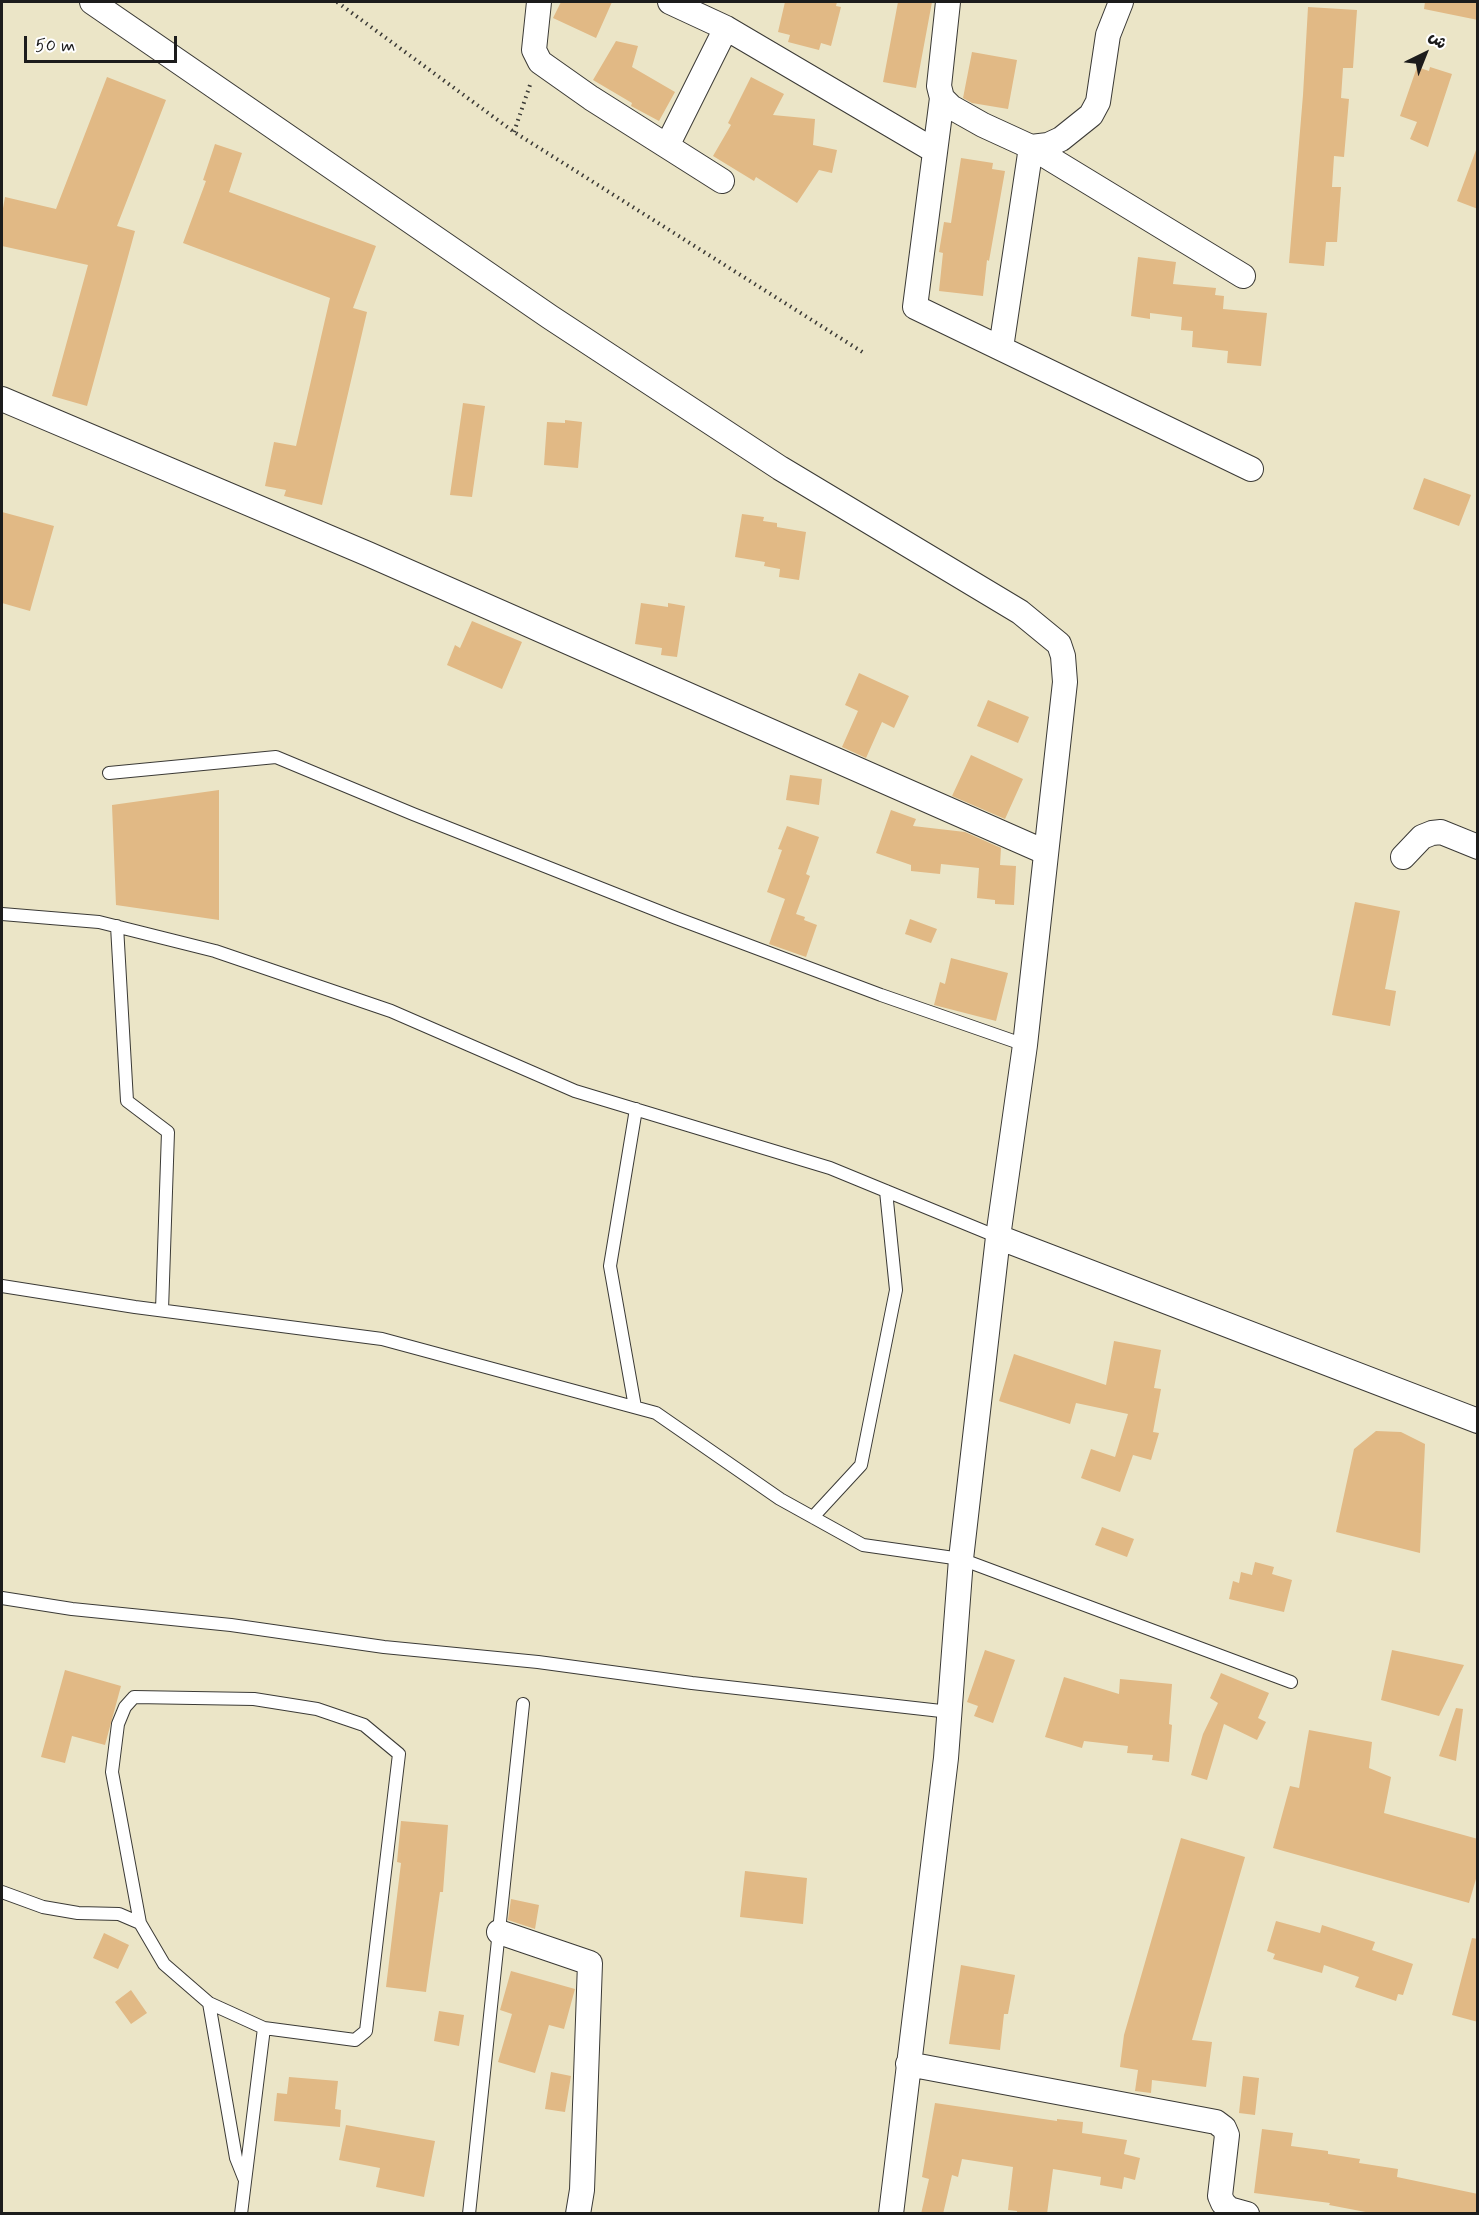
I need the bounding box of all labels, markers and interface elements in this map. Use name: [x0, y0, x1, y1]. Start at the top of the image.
scale bar: [27, 24, 180, 62]
north arrow: [1395, 24, 1455, 84]
text: ش: [1424, 27, 1451, 54]
text: 50 m: [35, 34, 75, 58]

